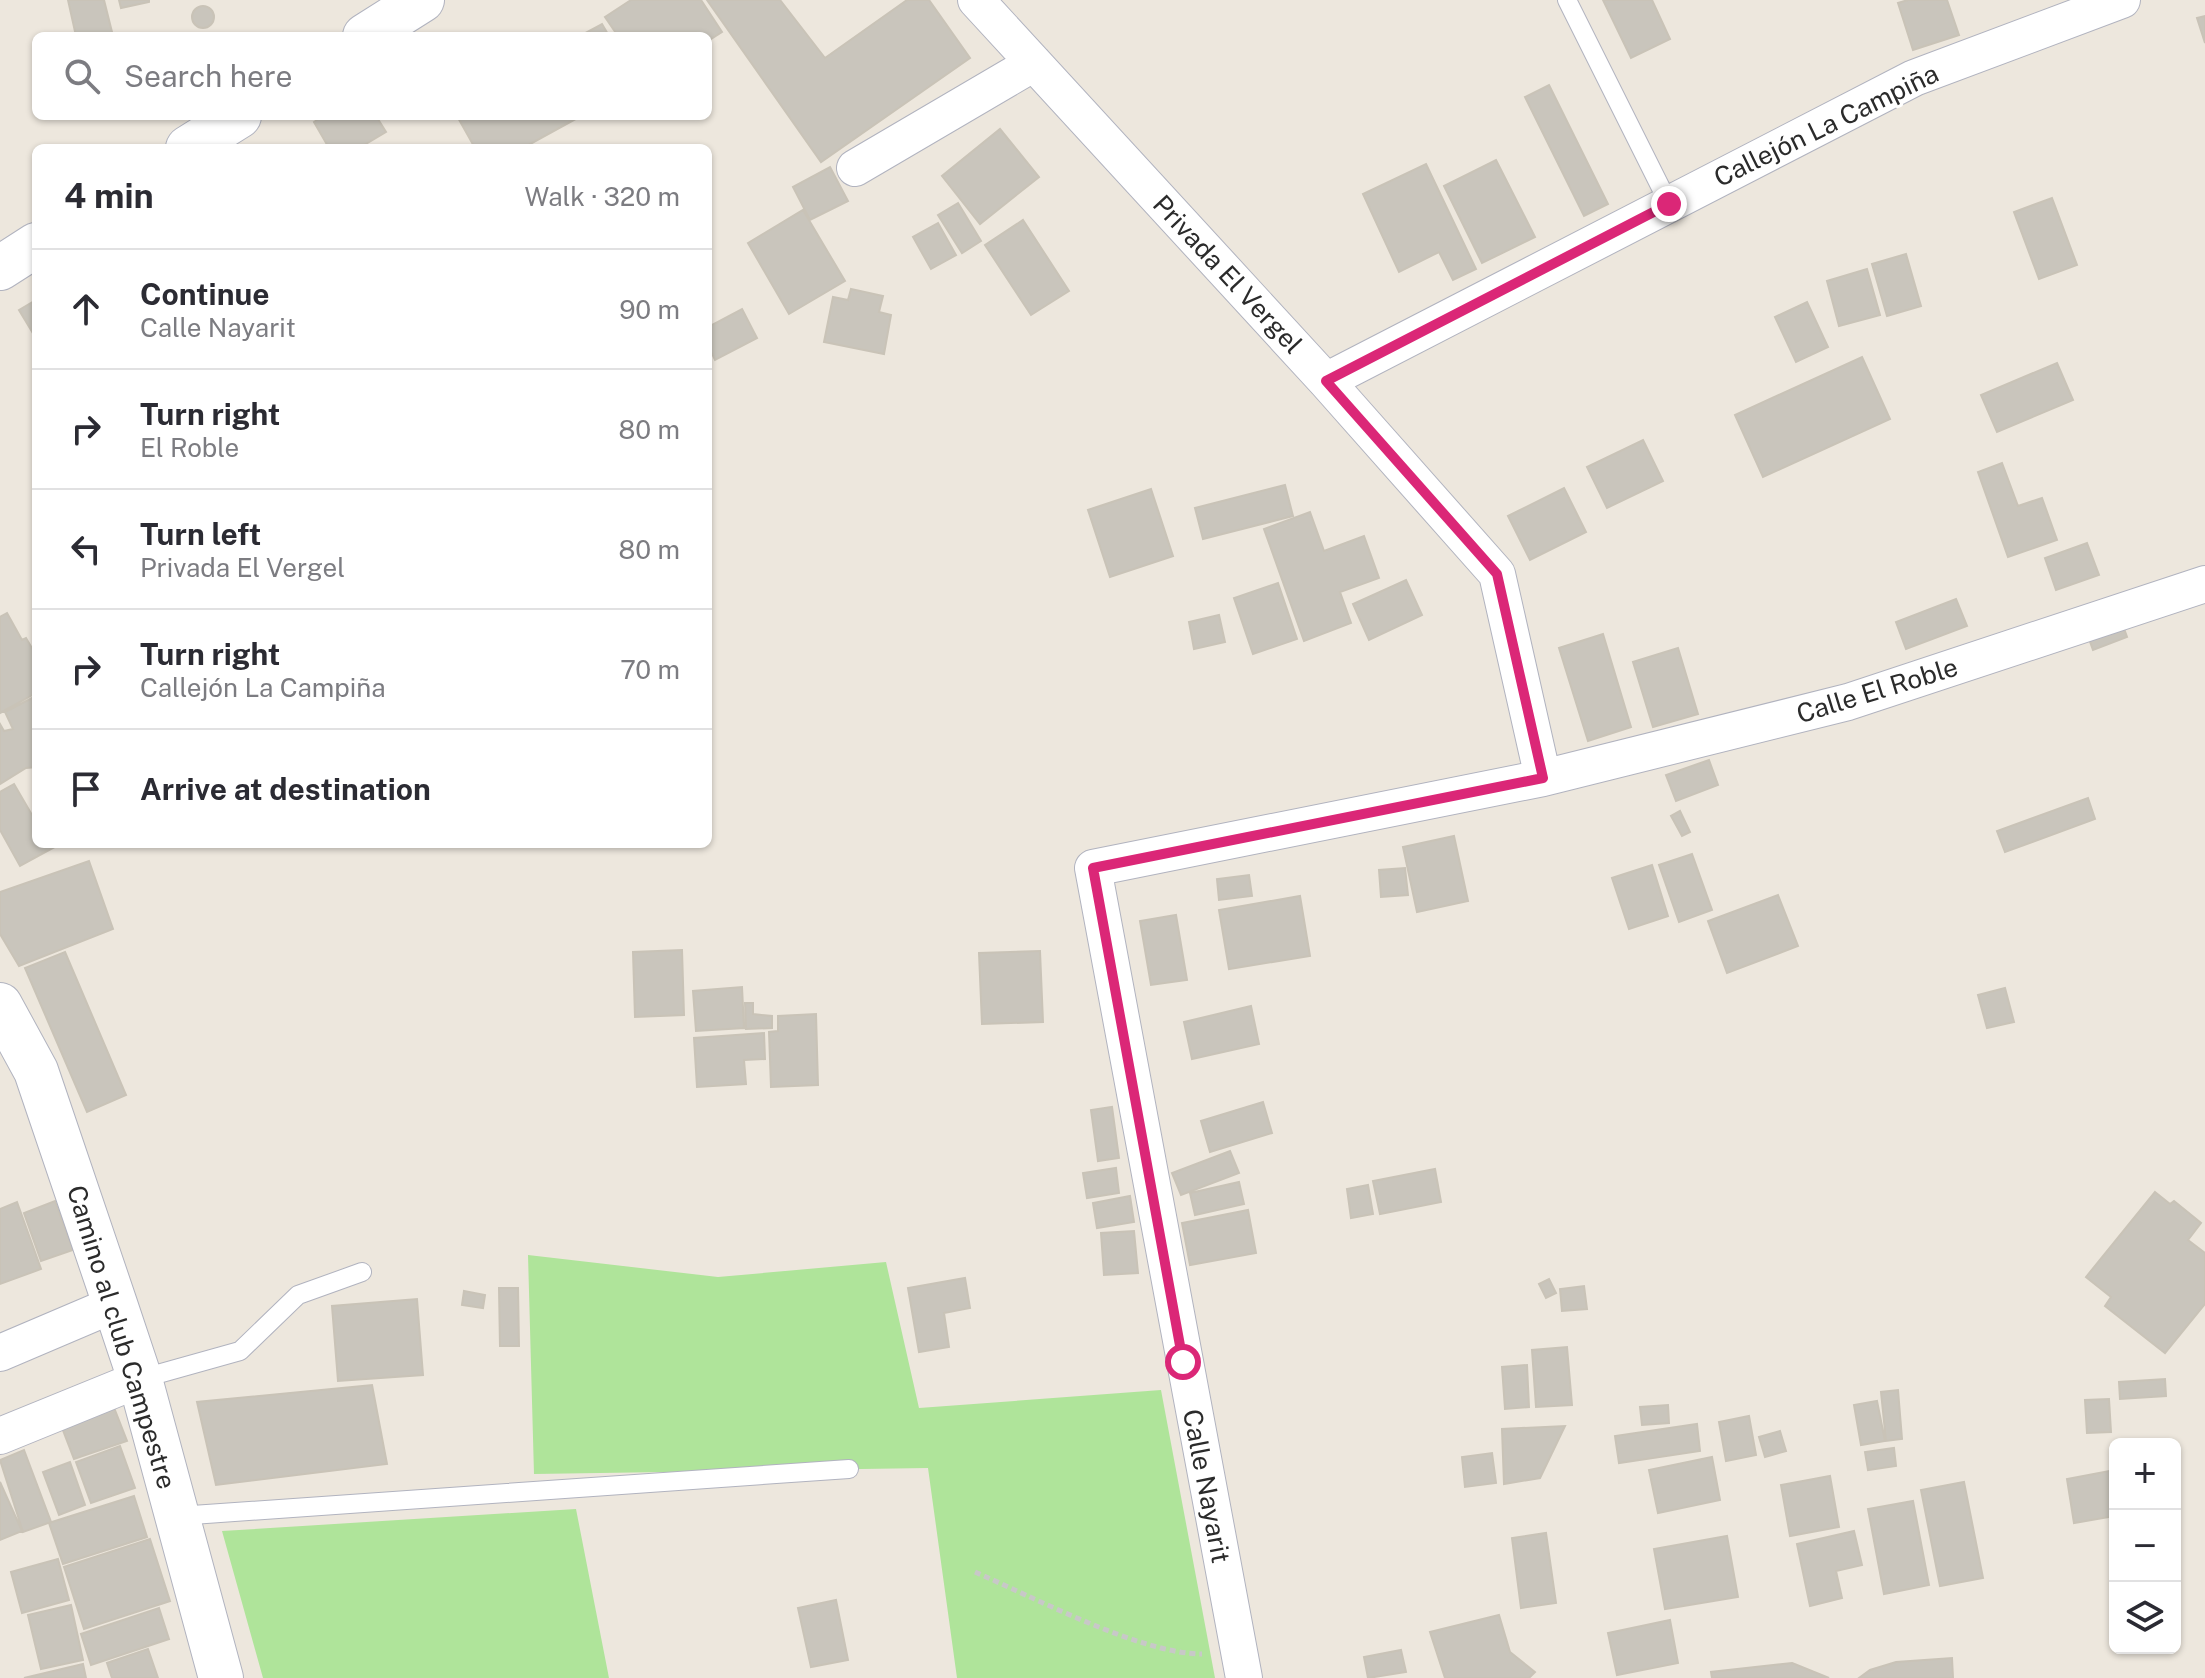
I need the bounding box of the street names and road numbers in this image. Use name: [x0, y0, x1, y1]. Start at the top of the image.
street label: Callejón La Campiña: [1709, 57, 1943, 193]
street label: Privada El Vergel: [1147, 188, 1309, 360]
street label: Calle El Roble: [1793, 651, 1961, 729]
street label: Camino al club Campestre: [61, 1181, 183, 1493]
street label: Calle Nayarit: [1177, 1407, 1237, 1565]

